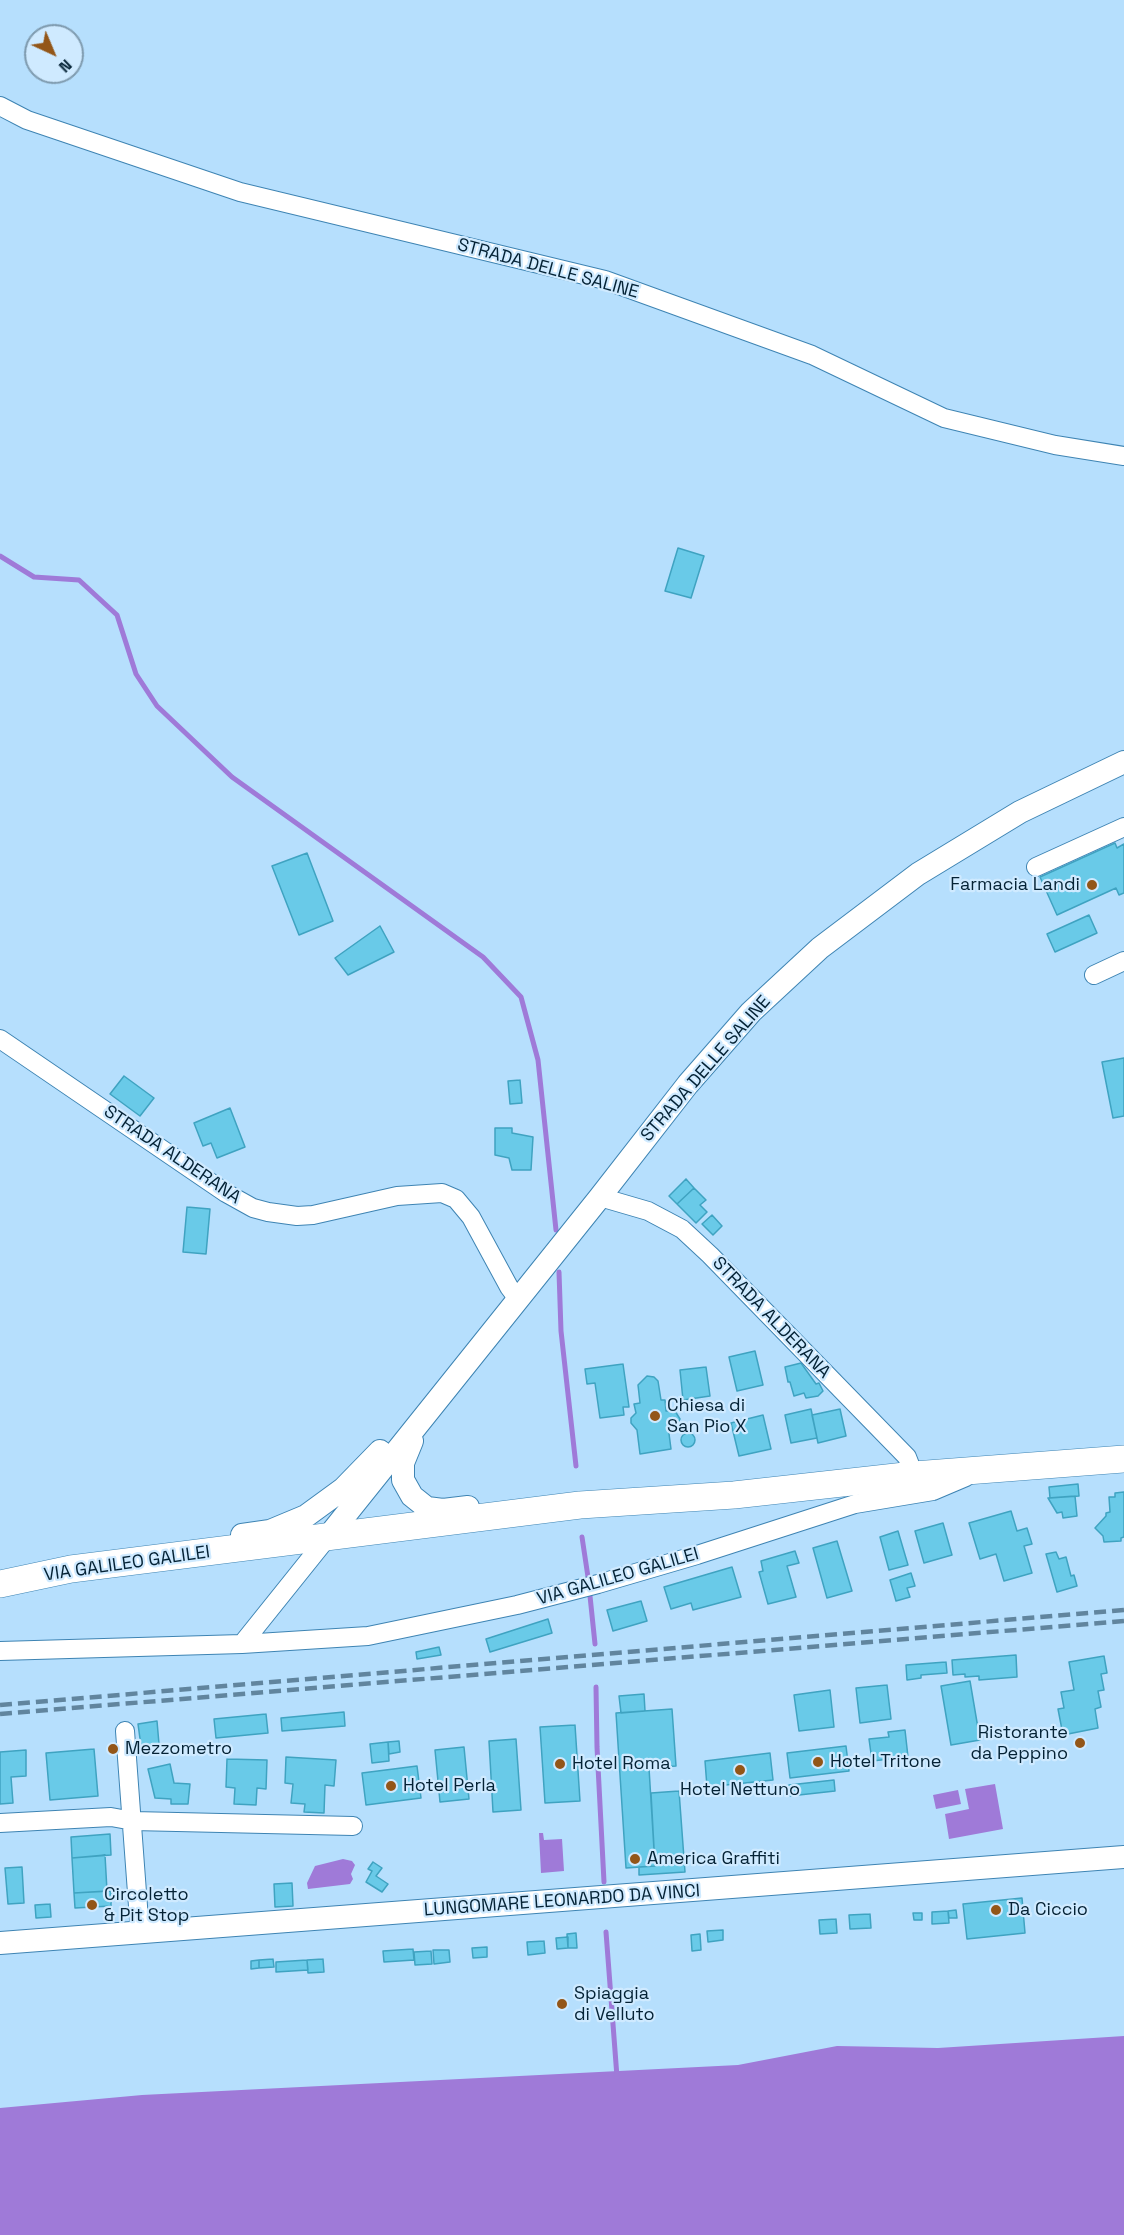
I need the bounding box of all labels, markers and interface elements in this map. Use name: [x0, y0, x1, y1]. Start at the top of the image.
north arrow: [24, 24, 84, 84]
text: N: [54, 55, 77, 77]
street label: STRADA DELLE SALINE: [455, 234, 641, 304]
place label: Farmacia Landi: [950, 874, 1080, 896]
marker: Farmacia Landi: [1085, 878, 1099, 892]
street label: STRADA DELLE SALINE: [637, 991, 775, 1147]
street label: STRADA ALDERANA: [99, 1101, 245, 1209]
street label: STRADA ALDERANA: [707, 1253, 835, 1383]
place label: Chiesa di San Pio X: [667, 1395, 747, 1438]
marker: Chiesa di San Pio X: [648, 1409, 662, 1423]
street label: VIA GALILEO GALILEI: [43, 1542, 211, 1586]
street label: VIA GALILEO GALILEI: [535, 1544, 701, 1610]
place label: Ristorante da Peppino: [970, 1722, 1068, 1764]
marker: Ristorante da Peppino: [1073, 1736, 1087, 1750]
place label: Mezzometro: [125, 1738, 232, 1760]
marker: Mezzometro: [106, 1742, 120, 1756]
place label: Hotel Tritone: [830, 1751, 941, 1773]
place label: Hotel Roma: [572, 1753, 671, 1775]
marker: Hotel Tritone: [811, 1755, 825, 1769]
marker: Hotel Roma: [553, 1757, 567, 1771]
marker: Hotel Nettuno: [733, 1763, 747, 1777]
place label: Hotel Perla: [403, 1775, 496, 1797]
marker: Hotel Perla: [384, 1779, 398, 1793]
place label: Hotel Nettuno: [680, 1779, 800, 1801]
place label: America Graffiti: [647, 1848, 780, 1870]
marker: America Graffiti: [628, 1852, 642, 1866]
street label: LUNGOMARE LEONARDO DA VINCI: [423, 1881, 701, 1921]
place label: Circoletto & Pit Stop: [104, 1884, 189, 1926]
marker: Circoletto & Pit Stop: [85, 1898, 99, 1912]
place label: Da Ciccio: [1008, 1899, 1088, 1921]
marker: Da Ciccio: [989, 1903, 1003, 1917]
place label: Spiaggia di Velluto: [574, 1983, 655, 2026]
marker: Spiaggia di Velluto: [555, 1997, 569, 2011]

